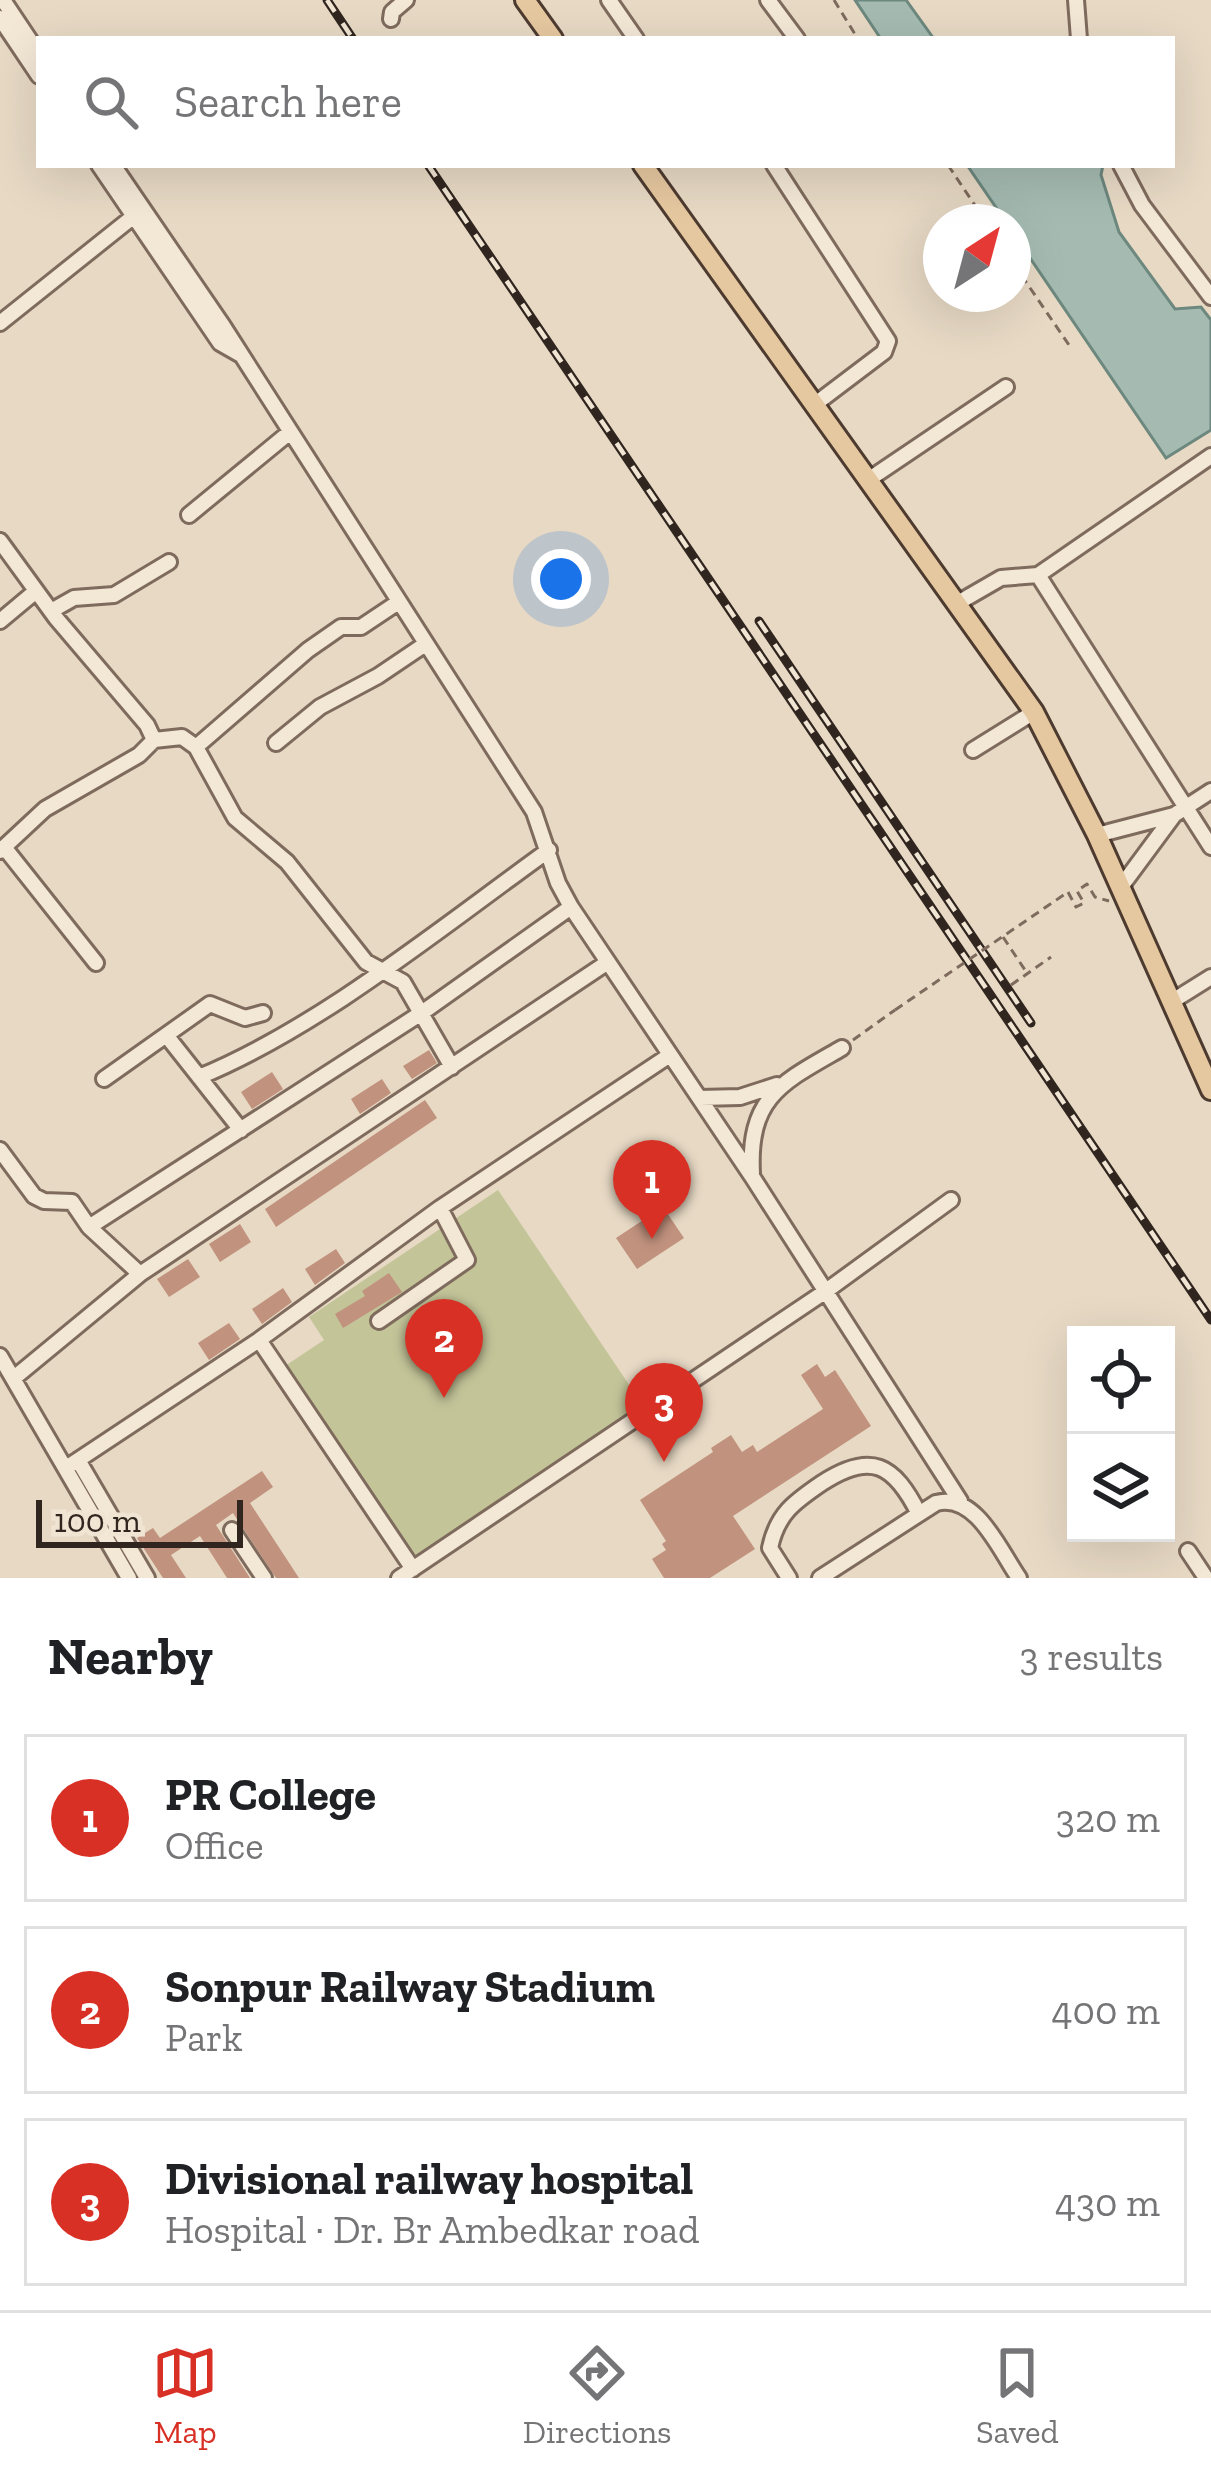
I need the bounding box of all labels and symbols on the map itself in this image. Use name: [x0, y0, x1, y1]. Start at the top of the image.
north arrow: [923, 204, 1031, 312]
your location: [531, 549, 591, 609]
pin: 1: [613, 1140, 691, 1239]
pin: 2: [405, 1299, 483, 1398]
pin: 3: [625, 1363, 703, 1462]
scale bar: [36, 1494, 243, 1547]

